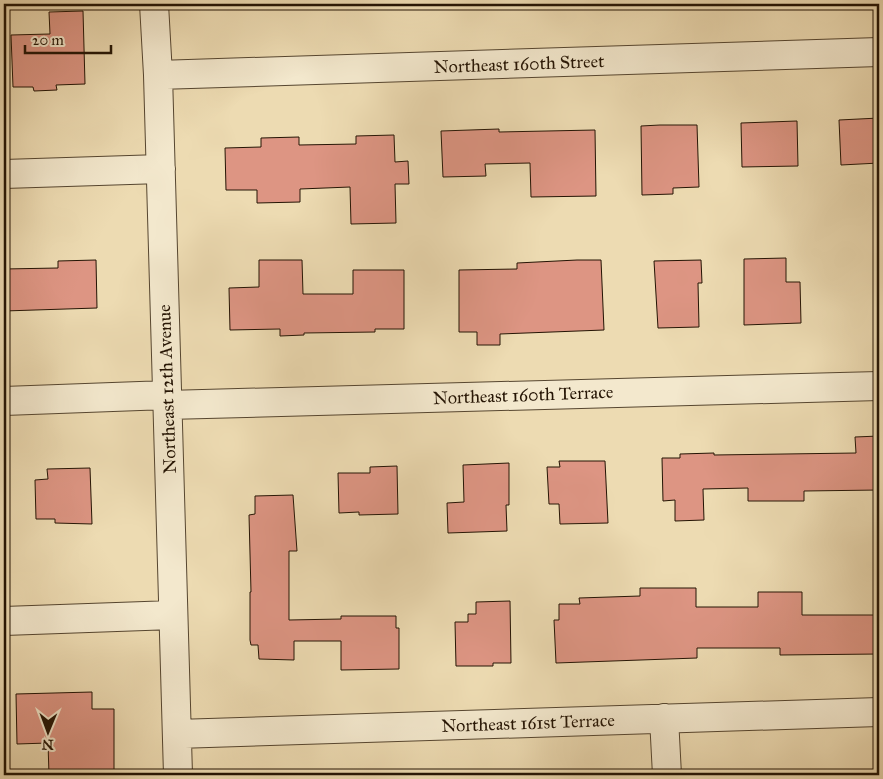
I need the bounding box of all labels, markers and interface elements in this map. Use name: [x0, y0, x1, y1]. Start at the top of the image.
scale bar: [25, 22, 111, 54]
text: 20 m: [32, 31, 64, 49]
street label: Northeast 160th Street: [433, 50, 605, 78]
street label: Northeast 12th Avenue: [153, 304, 181, 474]
street label: Northeast 160th Terrace: [432, 381, 614, 409]
north arrow: [22, 706, 72, 756]
street label: Northeast 161st Terrace: [441, 709, 615, 737]
text: N: [42, 736, 54, 753]

